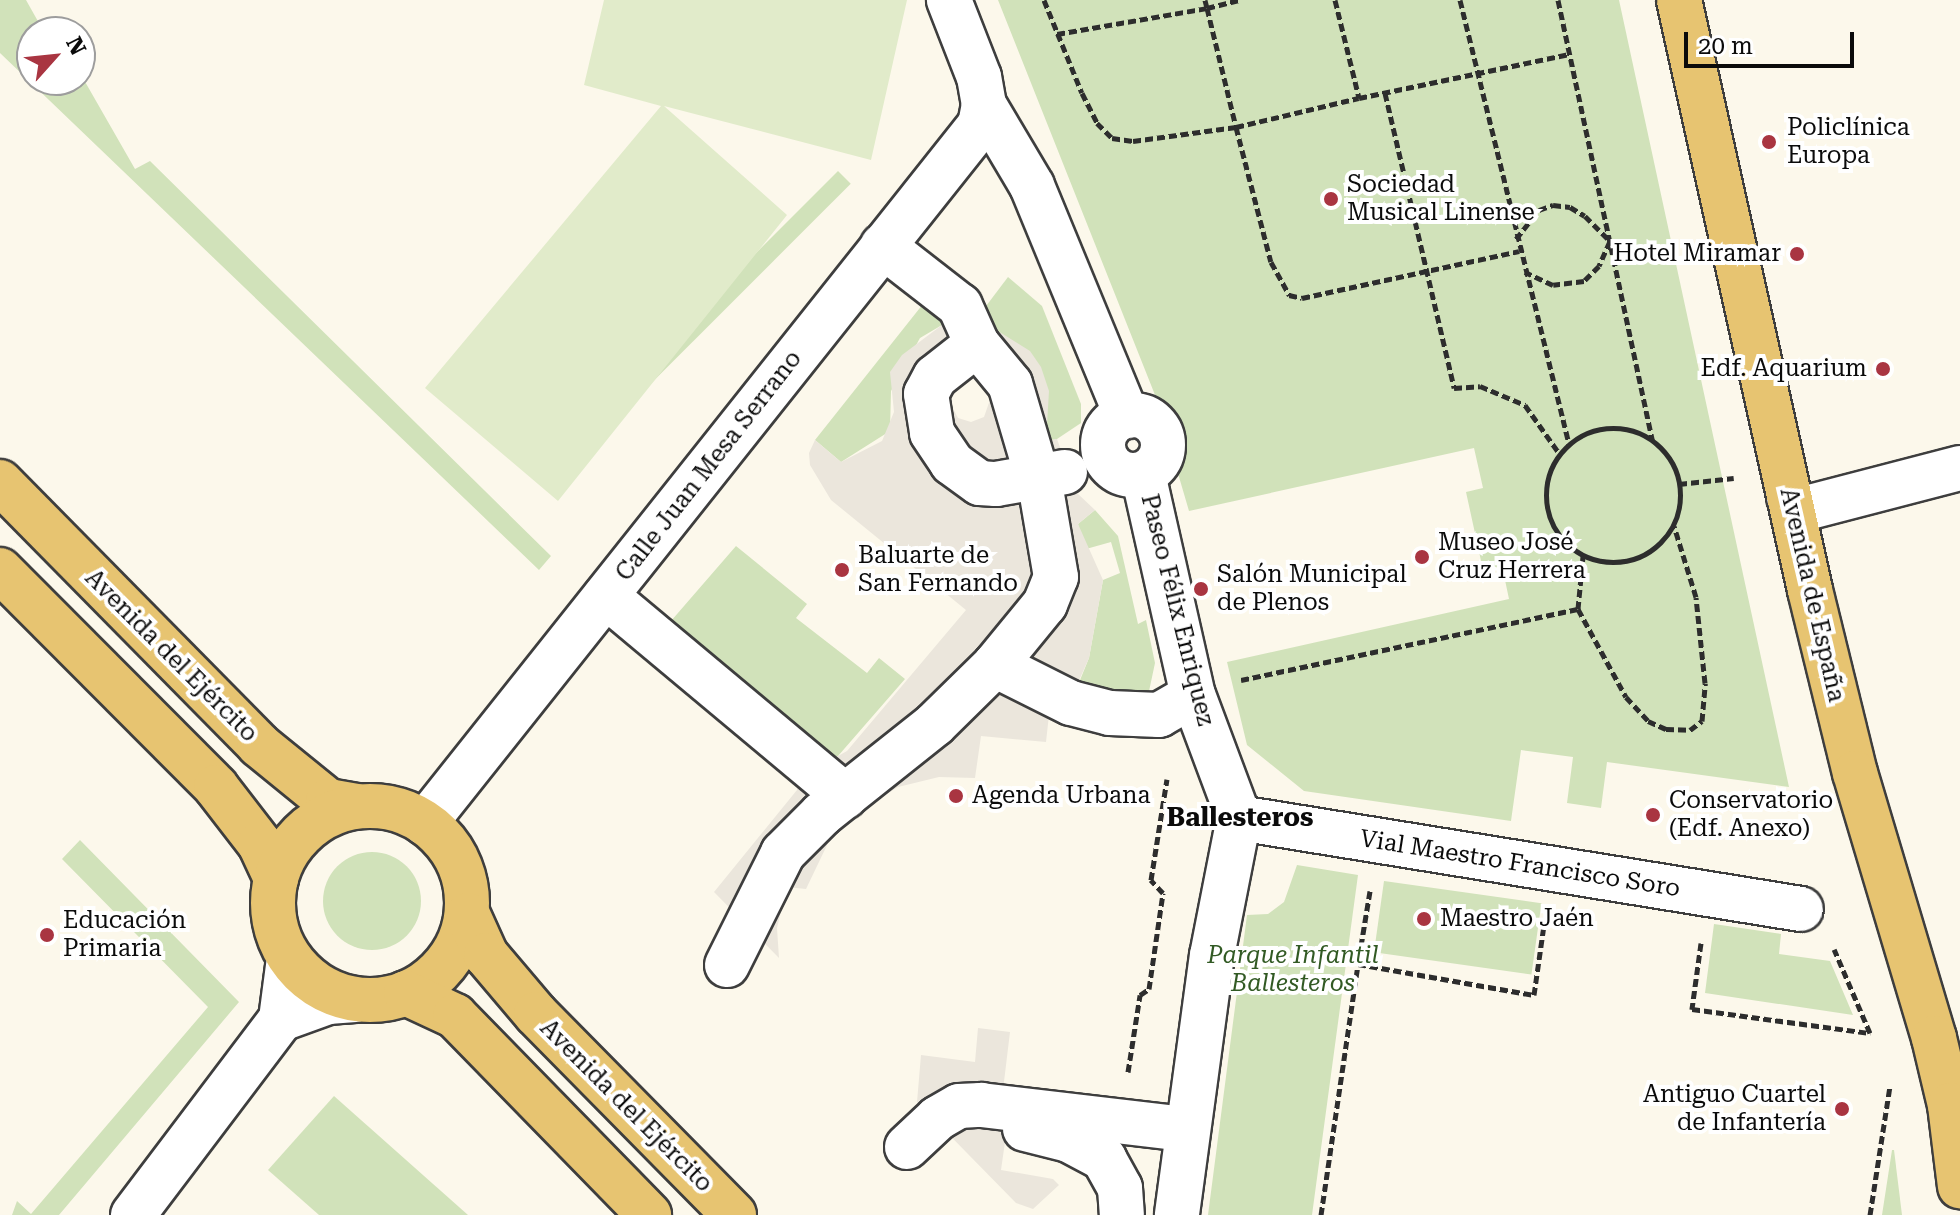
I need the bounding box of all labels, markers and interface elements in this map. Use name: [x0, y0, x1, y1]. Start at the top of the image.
north arrow: [16, 16, 96, 96]
scale bar: [1688, 16, 1858, 66]
text: 20 m: [1698, 32, 1753, 60]
text: N: [61, 33, 91, 59]
place label: Policlínica Europa: [1787, 114, 1910, 170]
marker: Policlínica Europa: [1758, 131, 1780, 153]
place label: Sociedad Musical Linense: [1347, 171, 1535, 227]
marker: Sociedad Musical Linense: [1322, 190, 1340, 208]
place label: Hotel Miramar: [1613, 240, 1781, 268]
marker: Hotel Miramar: [1788, 245, 1806, 263]
street label: Calle Juan Mesa Serrano: [610, 345, 808, 587]
place label: Edf. Aquarium: [1700, 355, 1867, 383]
marker: Edf. Aquarium: [1874, 360, 1892, 378]
street label: Avenida de España: [1773, 485, 1851, 705]
street label: Paseo Félix Enriquez: [1134, 491, 1220, 729]
place label: Museo José Cruz Herrera: [1438, 529, 1586, 585]
place label: Baluarte de San Fernando: [858, 542, 1018, 598]
marker: Museo José Cruz Herrera: [1413, 548, 1431, 566]
marker: Baluarte de San Fernando: [833, 561, 851, 579]
place label: Salón Municipal de Plenos: [1217, 561, 1407, 617]
street label: Avenida del Ejército: [79, 564, 263, 748]
marker: Salón Municipal de Plenos: [1192, 580, 1210, 598]
place label: Agenda Urbana: [972, 782, 1151, 810]
marker: Agenda Urbana: [947, 787, 965, 805]
place label: Conservatorio (Edf. Anexo): [1669, 787, 1833, 843]
district label: Ballesteros: [1167, 802, 1313, 834]
marker: Conservatorio (Edf. Anexo): [1644, 806, 1662, 824]
street label: Vial Maestro Francisco Soro: [1358, 824, 1682, 904]
place label: Maestro Jaén: [1440, 905, 1594, 933]
place label: Educación Primaria: [63, 907, 186, 963]
marker: Maestro Jaén: [1415, 910, 1433, 928]
marker: Educación Primaria: [38, 926, 56, 944]
park label: Parque Infantil Ballesteros: [1207, 942, 1379, 998]
street label: Avenida del Ejército: [534, 1014, 718, 1198]
place label: Antiguo Cuartel de Infantería: [1643, 1081, 1826, 1137]
marker: Antiguo Cuartel de Infantería: [1833, 1100, 1851, 1118]

